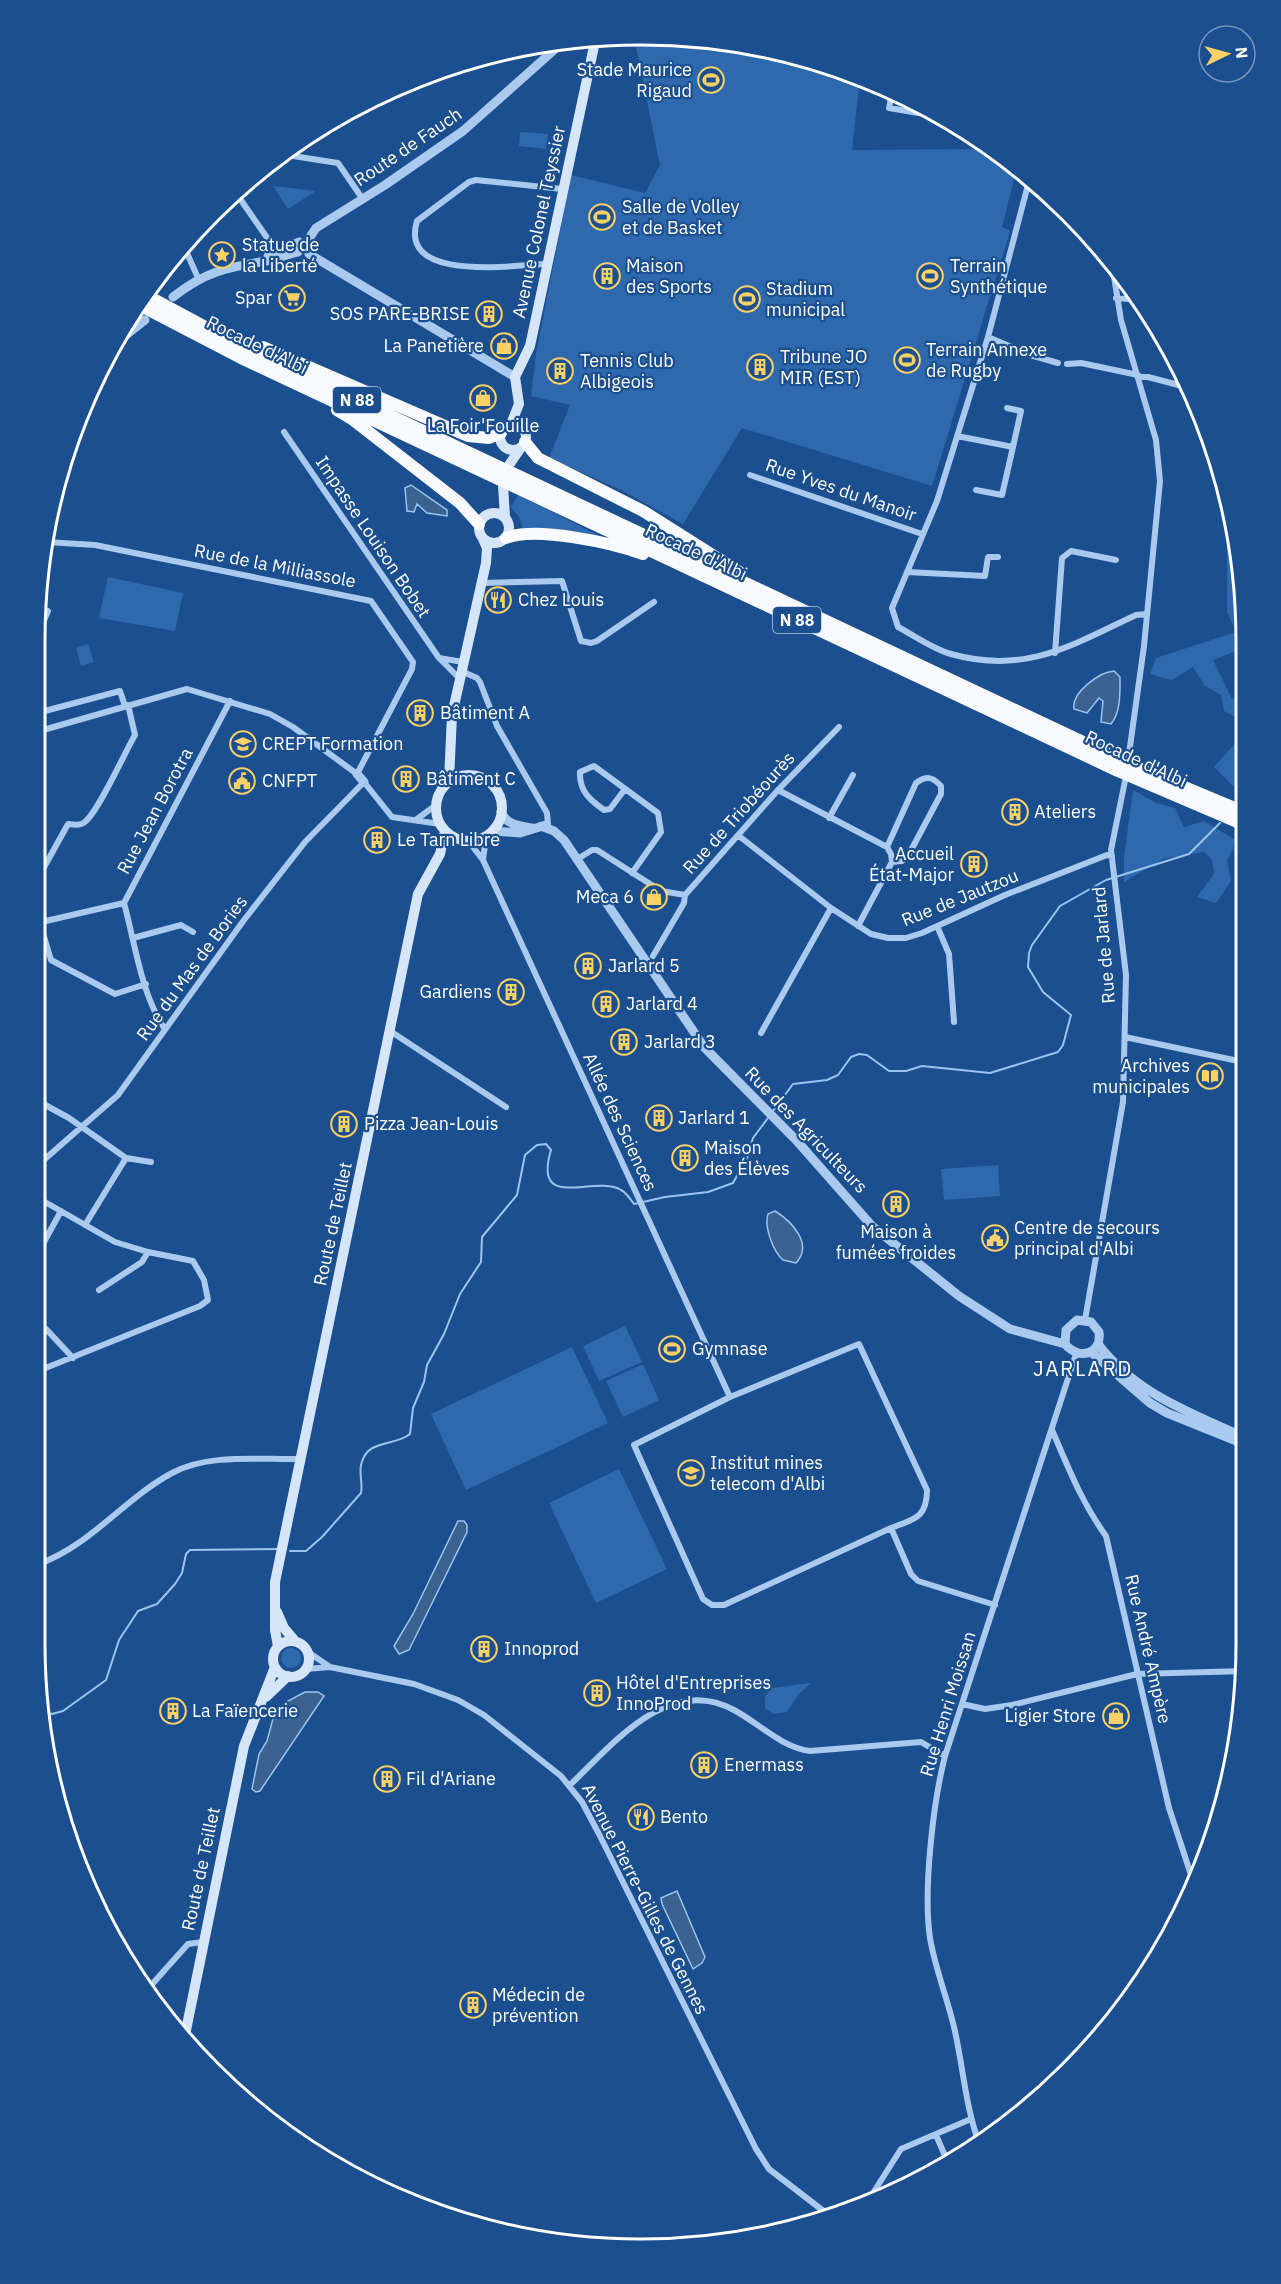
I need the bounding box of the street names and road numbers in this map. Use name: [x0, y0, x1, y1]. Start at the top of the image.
street label: Route de Fauch: [349, 102, 466, 191]
street label: Avenue Colonel Teyssier: [507, 123, 570, 320]
street label: Rocade d'Albi: [203, 310, 312, 379]
road number: N 88: [333, 387, 381, 413]
street label: Impasse Louison Bobet: [311, 452, 436, 622]
street label: Rue Yves du Manoir: [763, 453, 920, 526]
street label: Rocade d'Albi: [642, 518, 751, 585]
street label: Rue de la Milliassole: [192, 539, 358, 593]
road number: N 88: [773, 607, 821, 633]
street label: Rocade d'Albi: [1082, 725, 1191, 792]
street label: Rue Jean Borotra: [112, 743, 198, 878]
street label: Rue de Triobéourès: [678, 747, 800, 879]
street label: Rue de Jautzou: [898, 864, 1022, 931]
street label: Rue de Jarlard: [1087, 886, 1120, 1004]
street label: Rue du Mas de Bories: [131, 890, 252, 1045]
street label: Allée des Sciences: [578, 1049, 663, 1195]
street label: Rue des Agriculteurs: [740, 1062, 873, 1198]
street label: Route de Teillet: [308, 1160, 357, 1288]
street label: Rue André Ampère: [1120, 1572, 1177, 1726]
street label: Rue Henri Moissan: [915, 1629, 981, 1779]
street label: Avenue Pierre-Gilles de Gennes: [577, 1780, 714, 2018]
street label: Route de Teillet: [176, 1805, 225, 1933]

